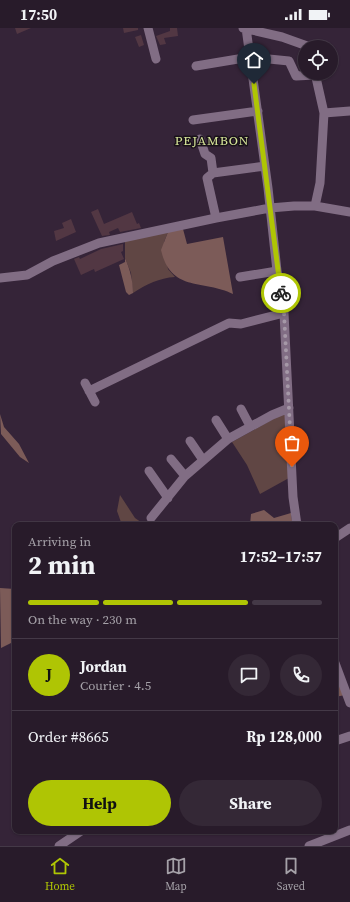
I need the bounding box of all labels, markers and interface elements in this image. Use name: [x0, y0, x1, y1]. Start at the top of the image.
text: 17:50: [20, 4, 57, 25]
map controls: [298, 40, 338, 80]
button: locate: [298, 40, 338, 80]
pin: [237, 43, 271, 84]
icon: home: [243, 49, 265, 71]
district label: PEJAMBON: [175, 132, 249, 149]
courier: [261, 273, 301, 313]
icon: bike: [270, 282, 292, 304]
pin: [275, 426, 309, 467]
icon: bag: [281, 432, 303, 454]
text: Arriving in: [28, 533, 91, 550]
text: 17:52–17:57: [240, 546, 322, 567]
text: 2 min: [28, 547, 95, 583]
text: On the way · 230 m: [28, 611, 137, 628]
button: chat: [228, 654, 270, 696]
button: phone: [280, 654, 322, 696]
text: Jordan: [80, 656, 127, 677]
text: J: [46, 664, 52, 685]
text: Courier · 4.5: [80, 677, 151, 694]
text: Order #8665: [28, 726, 109, 747]
text: Rp 128,000: [246, 726, 322, 747]
button: Help: [28, 780, 171, 826]
button: Share: [179, 780, 322, 826]
tab: Home: [45, 855, 75, 894]
tab: Map: [165, 855, 187, 894]
tab: Saved: [277, 855, 305, 894]

